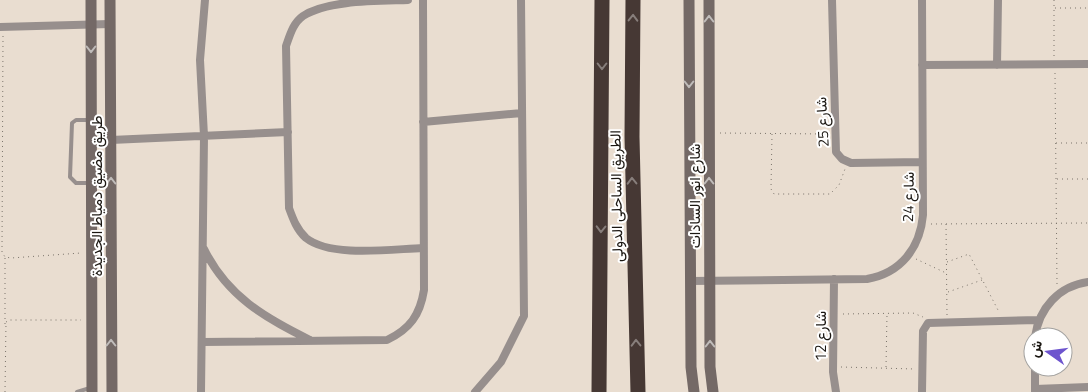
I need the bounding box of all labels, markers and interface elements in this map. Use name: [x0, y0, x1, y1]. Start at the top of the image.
one-way arrow: [628, 14, 638, 22]
one-way arrow: [704, 14, 714, 22]
one-way arrow: [86, 45, 96, 53]
one-way arrow: [597, 62, 607, 70]
one-way arrow: [684, 80, 694, 88]
street label: شارع 25: [809, 96, 835, 148]
street label: طريق مضيق دمياط الجديدة: [85, 115, 108, 276]
street label: الطريق الساحلى الدولى: [603, 130, 629, 262]
street label: شارع انور السادات: [683, 144, 706, 248]
street label: شارع 24: [896, 171, 920, 222]
one-way arrow: [106, 177, 116, 184]
one-way arrow: [627, 177, 638, 185]
one-way arrow: [704, 177, 714, 184]
one-way arrow: [596, 225, 606, 233]
street label: شارع 12: [809, 311, 832, 361]
north arrow: [1023, 327, 1073, 377]
text: ش: [1023, 338, 1047, 359]
one-way arrow: [106, 339, 116, 347]
one-way arrow: [631, 339, 642, 347]
one-way arrow: [705, 339, 715, 347]

